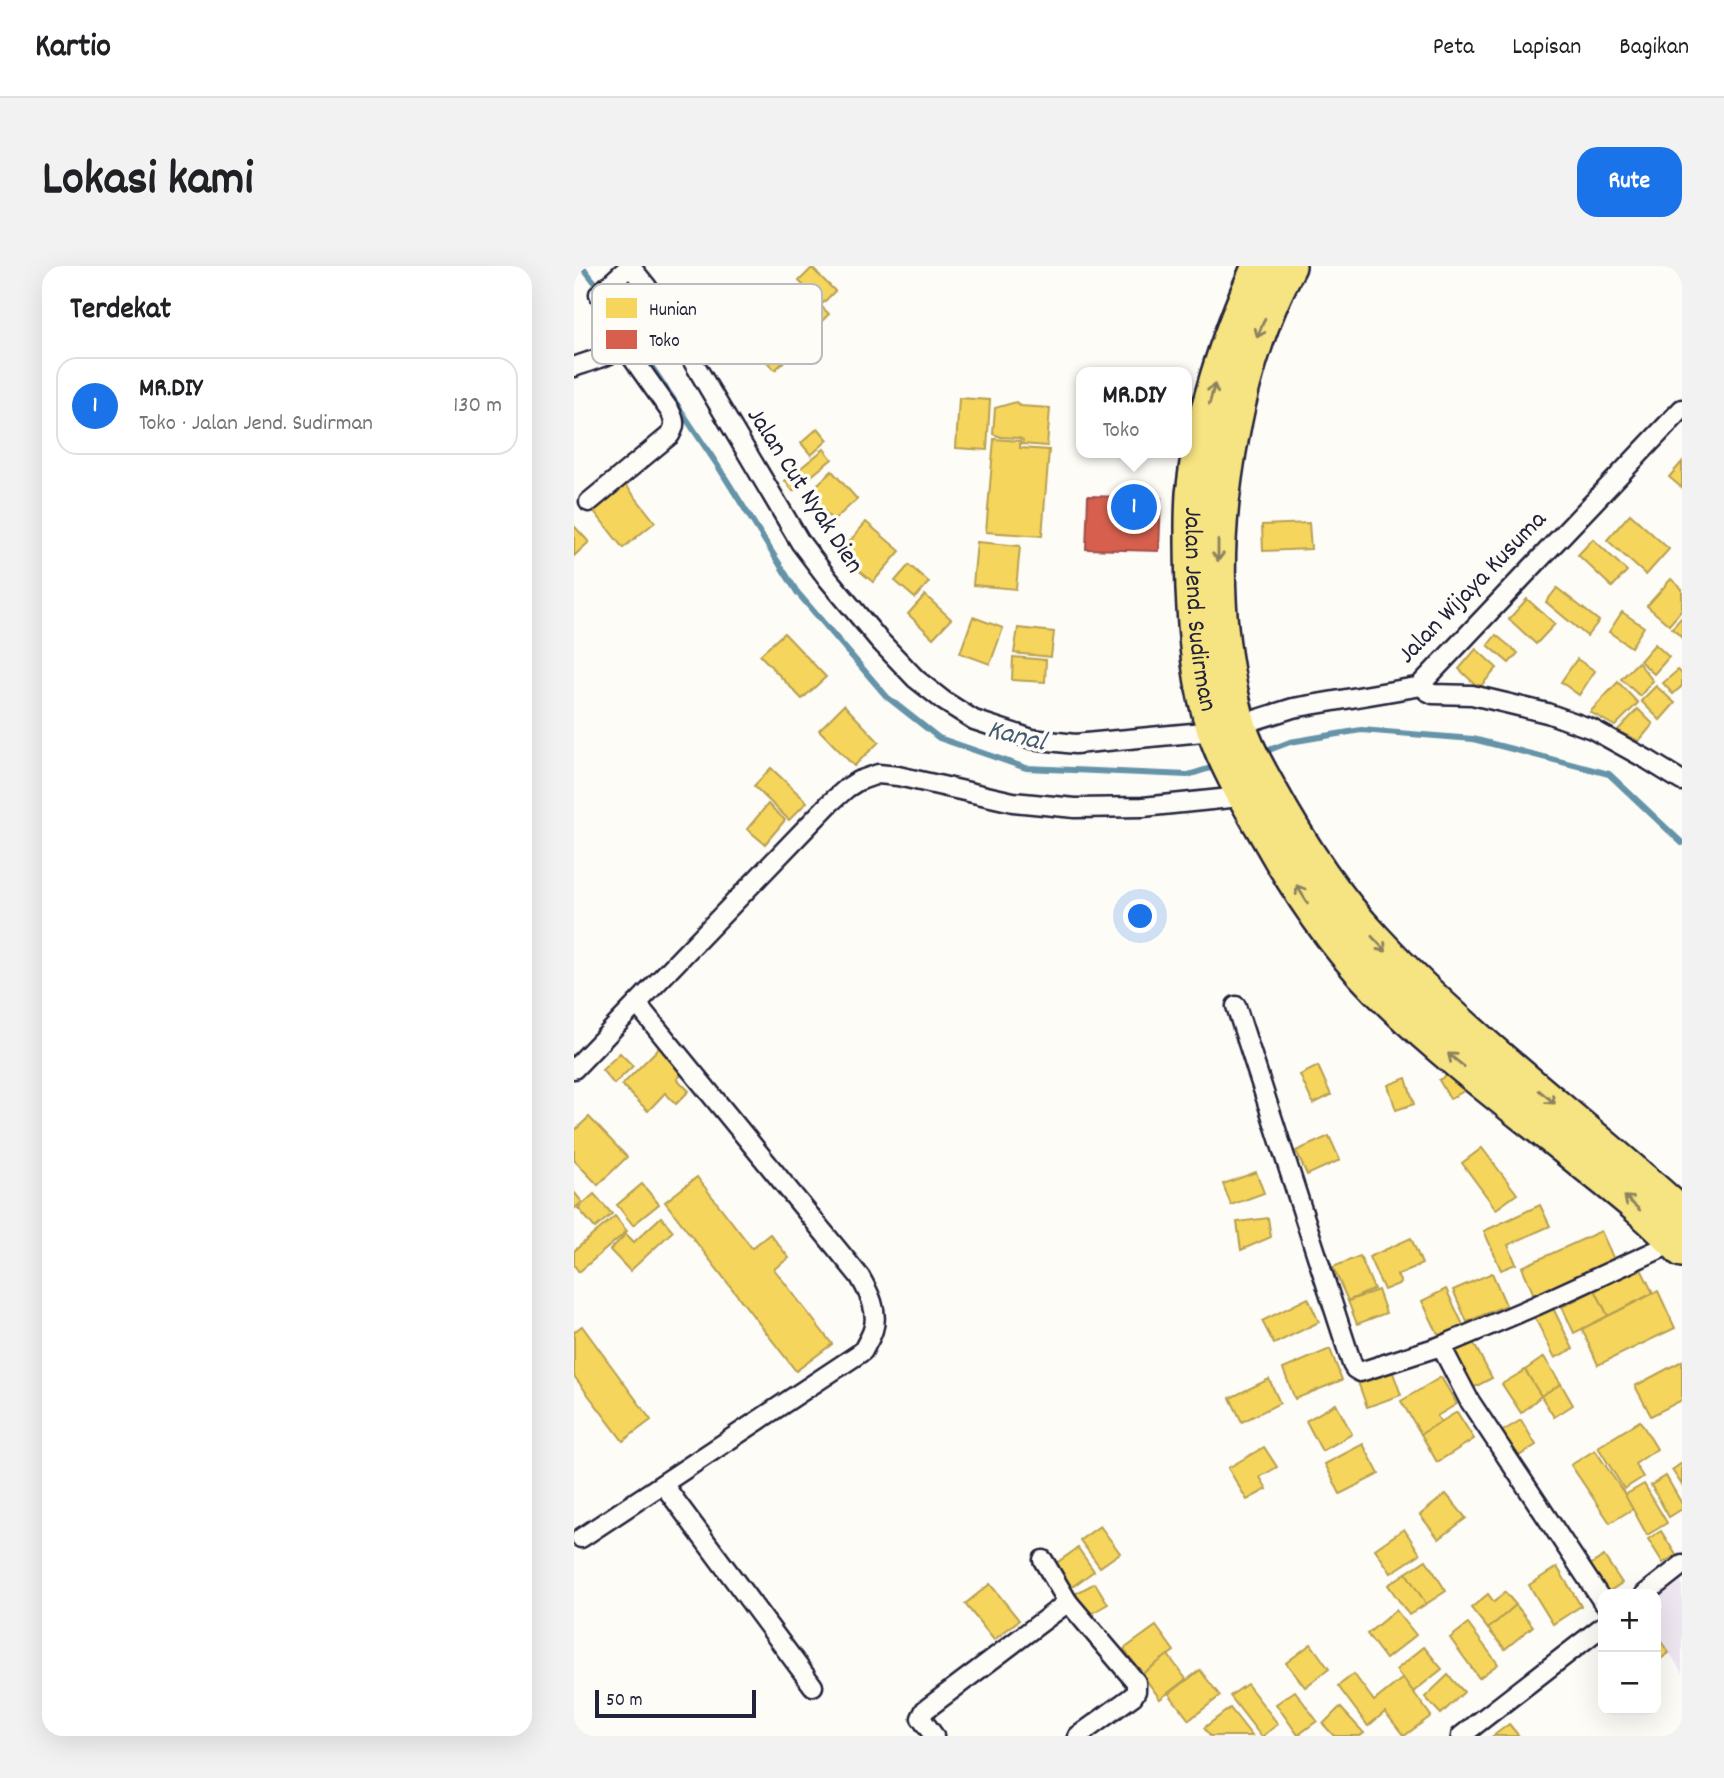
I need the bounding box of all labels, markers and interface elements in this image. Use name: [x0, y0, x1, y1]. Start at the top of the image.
text: Kartio: [35, 25, 111, 72]
text: Peta: [1433, 31, 1474, 65]
text: Lapisan: [1512, 31, 1581, 65]
text: Bagikan: [1619, 31, 1689, 65]
text: Lokasi kami: [42, 147, 253, 217]
button: Rute: [1577, 147, 1682, 217]
legend: [592, 284, 822, 364]
text: Terdekat: [70, 290, 171, 333]
text: Hunian: [649, 298, 697, 325]
one-way arrow: [1254, 317, 1267, 339]
text: Toko: [649, 329, 680, 356]
popup: [1076, 367, 1192, 458]
text: MR.DIY: [139, 371, 202, 408]
text: MR.DIY: [1102, 378, 1166, 415]
one-way arrow: [1206, 383, 1219, 406]
text: 1: [92, 390, 98, 423]
text: 130 m: [453, 390, 502, 423]
street label: Jalan Cut Nyak Dien: [736, 401, 872, 581]
text: Toko · Jalan Jend. Sudirman: [139, 408, 373, 441]
text: Toko: [1102, 415, 1139, 448]
pin: 1: [1111, 481, 1157, 533]
street label: Jalan Wijaya Kusuma: [1390, 502, 1557, 673]
street label: Jalan Jend. Sudirman: [1173, 507, 1226, 715]
one-way arrow: [1211, 539, 1225, 562]
water label: Kanal: [983, 711, 1052, 765]
one-way arrow: [1294, 885, 1308, 905]
your location: [1123, 899, 1157, 933]
one-way arrow: [1370, 935, 1387, 952]
one-way arrow: [1448, 1052, 1466, 1067]
one-way arrow: [1537, 1089, 1555, 1105]
one-way arrow: [1624, 1196, 1642, 1212]
map controls: [1598, 1589, 1661, 1715]
button: +: [1598, 1589, 1661, 1652]
button: −: [1598, 1652, 1661, 1715]
scale bar: [595, 1687, 756, 1719]
text: 50 m: [606, 1688, 643, 1715]

